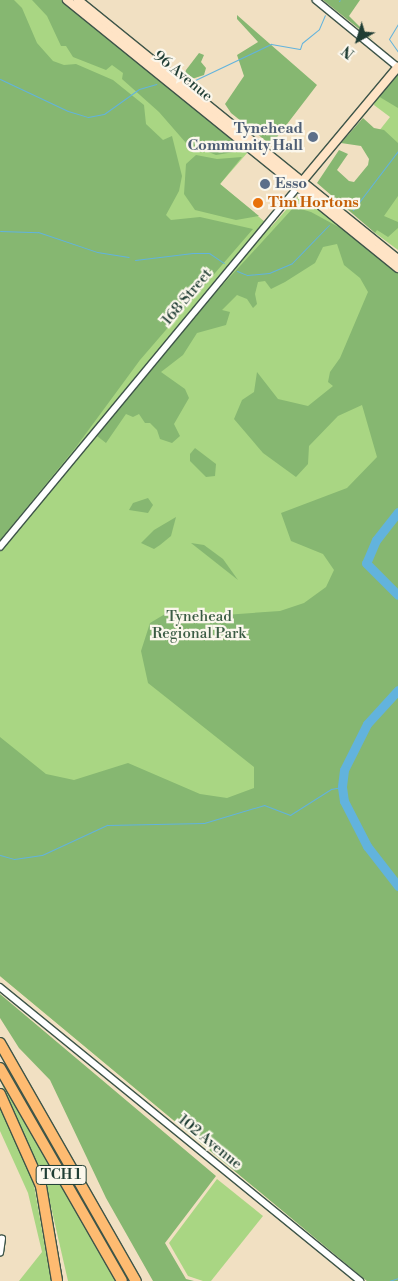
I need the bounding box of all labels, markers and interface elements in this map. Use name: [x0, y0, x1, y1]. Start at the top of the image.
north arrow: [333, 15, 383, 65]
text: N: [339, 41, 359, 62]
street label: 96 Avenue: [150, 47, 216, 105]
place label: Tynehead Community Hall: [187, 119, 303, 154]
marker: Tynehead Community Hall: [307, 131, 319, 143]
place label: Esso: [275, 175, 307, 193]
marker: Esso: [259, 178, 271, 190]
place label: Tim Hortons: [268, 194, 359, 212]
marker: Tim Hortons: [252, 197, 264, 209]
street label: 168 Street: [158, 265, 216, 329]
park label: Tynehead Regional Park: [152, 607, 246, 642]
street label: 102 Avenue: [175, 1111, 245, 1173]
road number: TCH 1: [35, 1164, 87, 1186]

